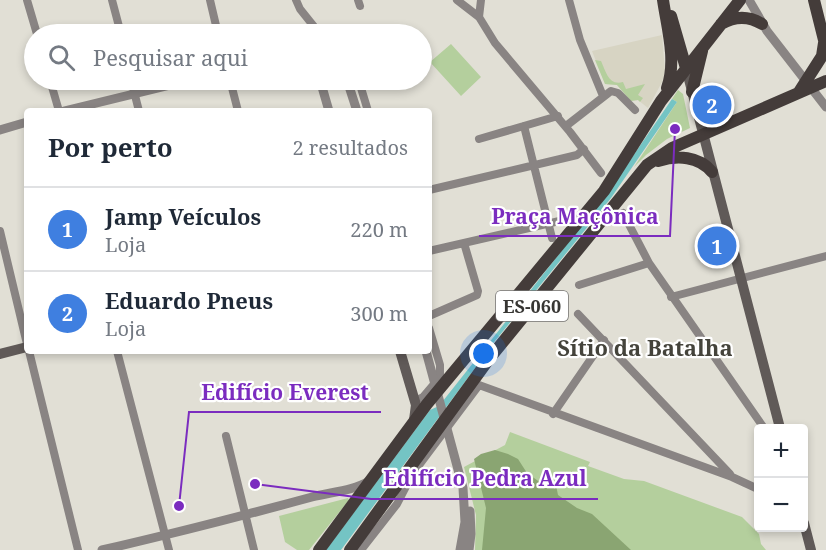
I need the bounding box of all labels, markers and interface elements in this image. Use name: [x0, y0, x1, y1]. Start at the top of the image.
search box: [24, 24, 432, 90]
icon: search: [45, 41, 78, 74]
text: Pesquisar aqui: [93, 42, 248, 72]
pin: 2: [692, 82, 732, 128]
text: Por perto: [48, 129, 173, 165]
text: 2 resultados: [292, 134, 408, 161]
callout: Praça Maçônica: [479, 197, 670, 236]
text: Jamp Veículos: [105, 201, 261, 231]
text: Praça Maçônica: [491, 202, 659, 230]
text: 1: [62, 216, 73, 243]
text: 220 m: [350, 216, 408, 243]
pin: 1: [698, 224, 736, 268]
text: Loja: [105, 231, 146, 258]
text: Eduardo Pneus: [105, 285, 273, 315]
road number: ES-060: [496, 291, 568, 321]
text: 2: [62, 300, 73, 327]
text: 300 m: [350, 300, 408, 327]
text: Loja: [105, 315, 146, 342]
district label: Sítio da Batalha: [557, 332, 733, 362]
your location: [469, 339, 498, 368]
callout: Edifício Everest: [189, 373, 381, 412]
text: Edifício Everest: [201, 378, 369, 406]
map controls: [754, 424, 808, 532]
button: +: [754, 424, 808, 478]
callout: Edifício Pedra Azul: [371, 460, 598, 499]
text: Edifício Pedra Azul: [383, 464, 587, 492]
button: −: [754, 478, 808, 532]

